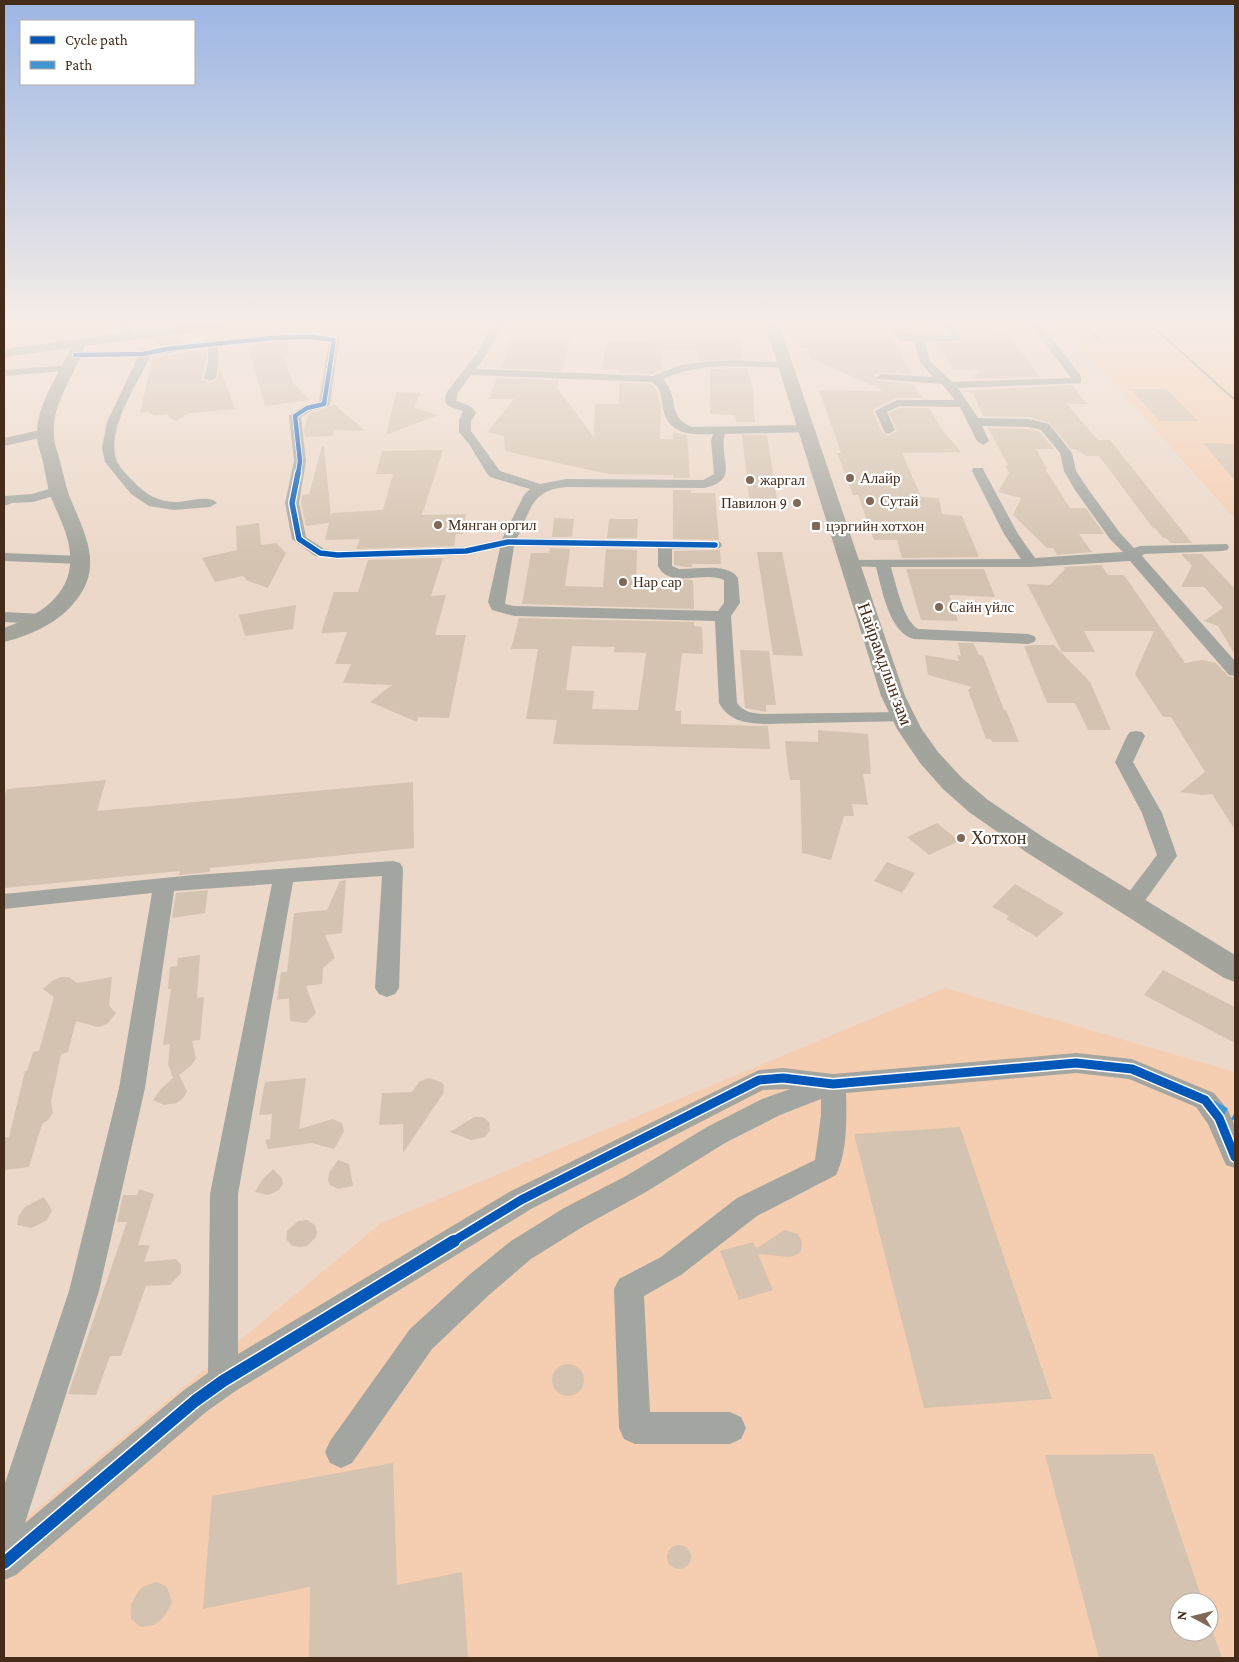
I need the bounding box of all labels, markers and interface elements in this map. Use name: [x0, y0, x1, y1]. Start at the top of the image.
legend: [20, 20, 195, 85]
text: Cycle path: [65, 32, 128, 49]
text: Path: [65, 57, 92, 73]
place label: Алайр: [860, 470, 901, 486]
place label: жаргал: [759, 472, 805, 488]
marker: Алайр: [844, 472, 856, 484]
marker: жаргал: [744, 474, 756, 486]
place label: Сутай: [880, 493, 919, 509]
place label: Павилон 9: [721, 495, 787, 511]
marker: Сутай: [864, 495, 876, 507]
marker: Павилон 9: [791, 497, 803, 509]
place label: Мянган оргил: [448, 517, 537, 533]
place label: цэргийн хотхон: [826, 518, 924, 534]
marker: Мянган оргил: [432, 519, 444, 531]
marker: цэргийн хотхон: [810, 520, 822, 532]
place label: Нар сар: [633, 574, 682, 590]
marker: Нар сар: [617, 576, 629, 588]
place label: Сайн үйлс: [949, 599, 1015, 615]
street label: Найрамдлын зам: [854, 600, 916, 728]
marker: Сайн үйлс: [933, 601, 945, 613]
place label: Хотхон: [971, 828, 1027, 848]
marker: Хотхон: [955, 832, 967, 844]
north arrow: [1169, 1592, 1219, 1642]
text: N: [1173, 1609, 1190, 1621]

